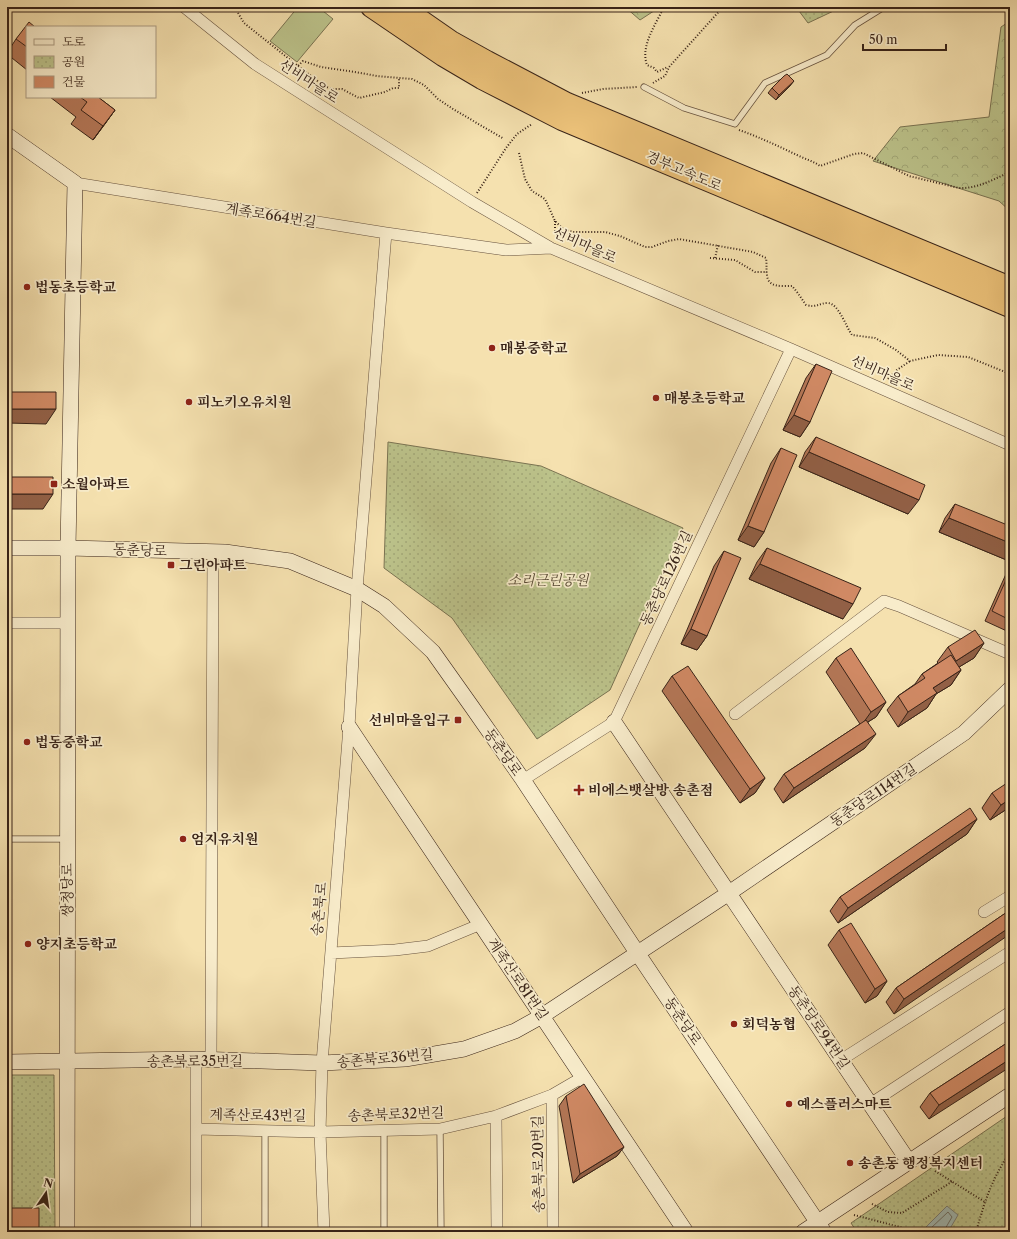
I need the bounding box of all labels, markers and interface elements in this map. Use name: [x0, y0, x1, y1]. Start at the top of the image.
legend: [26, 26, 156, 98]
scale bar: [863, 26, 946, 52]
text: 50 m: [869, 32, 898, 47]
text: 도로: [62, 34, 86, 49]
text: 공원: [62, 54, 85, 69]
street label: 선비마을로: [276, 55, 343, 107]
text: 건물: [62, 74, 86, 89]
street label: 경부고속도로: [643, 147, 725, 195]
street label: 계족로664번길: [224, 199, 318, 231]
street label: 선비마을로: [550, 223, 620, 267]
place label: 법동초등학교: [35, 278, 117, 296]
marker: 법동초등학교: [22, 282, 32, 292]
place label: 매봉중학교: [500, 339, 568, 357]
marker: 매봉중학교: [487, 343, 497, 353]
street label: 선비마을로: [848, 351, 918, 395]
place label: 매봉초등학교: [664, 389, 746, 407]
place label: 피노키오유치원: [197, 393, 292, 411]
marker: 매봉초등학교: [651, 393, 661, 403]
marker: 피노키오유치원: [184, 397, 194, 407]
place label: 소월아파트: [62, 475, 130, 493]
marker: 소월아파트: [49, 479, 59, 489]
street label: 동춘당로126번길: [636, 527, 696, 629]
street label: 동춘당로: [113, 540, 168, 560]
place label: 그린아파트: [179, 556, 247, 574]
marker: 그린아파트: [166, 560, 176, 570]
park label: 소리근린공원: [507, 571, 590, 589]
place label: 선비마을입구: [369, 711, 450, 729]
marker: 선비마을입구: [453, 715, 463, 725]
street label: 동춘당로: [480, 725, 526, 780]
place label: 법동중학교: [35, 733, 103, 751]
marker: 법동중학교: [22, 737, 32, 747]
street label: 동춘당로114번길: [826, 759, 920, 831]
place label: 비에스뱃살방 송촌점: [588, 781, 713, 799]
marker: 비에스뱃살방 송촌점: [573, 784, 585, 796]
place label: 엄지유치원: [191, 830, 259, 848]
marker: 엄지유치원: [178, 834, 188, 844]
street label: 쌍청당로: [58, 862, 76, 917]
street label: 송촌북로: [308, 881, 330, 937]
street label: 계족산로81번길: [484, 934, 552, 1024]
place label: 양지초등학교: [36, 935, 118, 953]
marker: 양지초등학교: [23, 939, 33, 949]
street label: 동춘당로94번길: [784, 982, 854, 1072]
street label: 동춘당로: [660, 994, 706, 1049]
place label: 회덕농협: [742, 1015, 796, 1033]
marker: 회덕농협: [729, 1019, 739, 1029]
street label: 송촌북로36번길: [336, 1045, 434, 1071]
street label: 송촌북로35번길: [147, 1052, 243, 1070]
place label: 예스플러스마트: [797, 1095, 892, 1113]
marker: 예스플러스마트: [784, 1099, 794, 1109]
street label: 송촌북로32번길: [347, 1103, 445, 1125]
street label: 계족산로43번길: [209, 1105, 307, 1125]
street label: 송촌북로20번길: [528, 1115, 548, 1213]
place label: 송촌동 행정복지센터: [858, 1154, 983, 1172]
marker: 송촌동 행정복지센터: [845, 1158, 855, 1168]
north arrow: [26, 1173, 66, 1213]
text: N: [42, 1175, 55, 1191]

